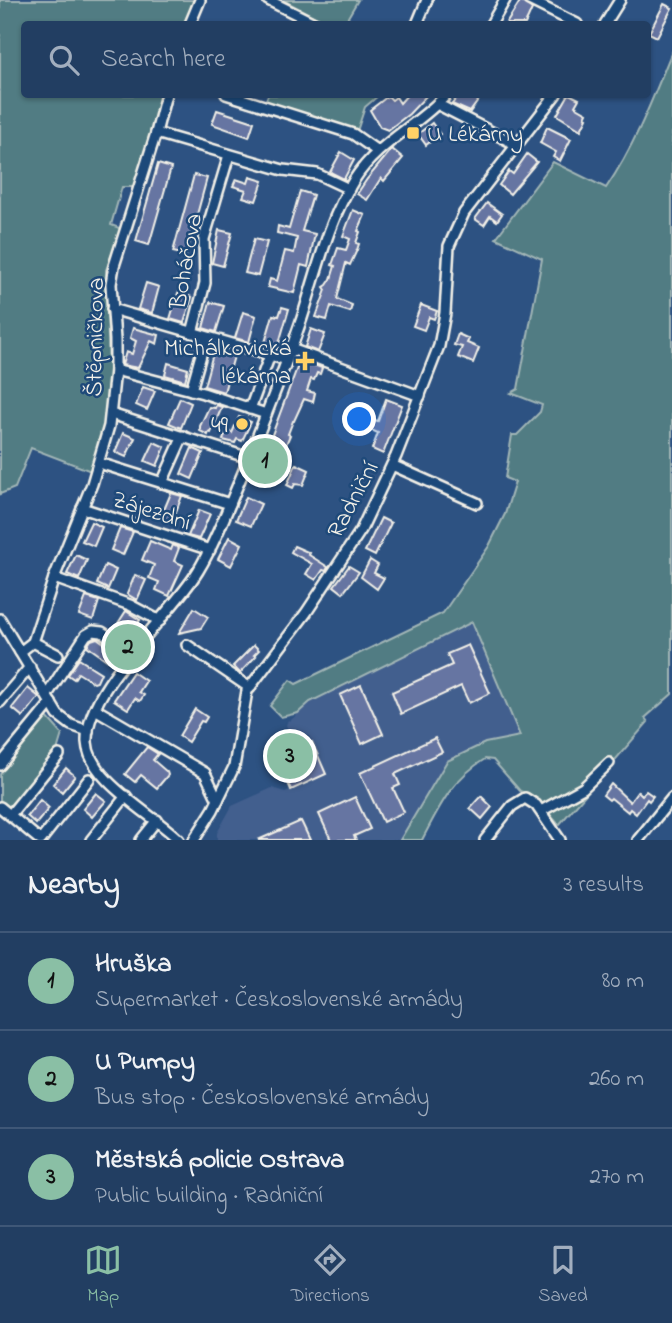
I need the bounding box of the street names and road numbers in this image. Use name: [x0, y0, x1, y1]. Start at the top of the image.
street label: Boháčova: [162, 211, 213, 313]
street label: Štěpničkova: [78, 277, 115, 397]
street label: Radniční: [319, 455, 389, 545]
street label: Zájezdní: [107, 483, 195, 542]

